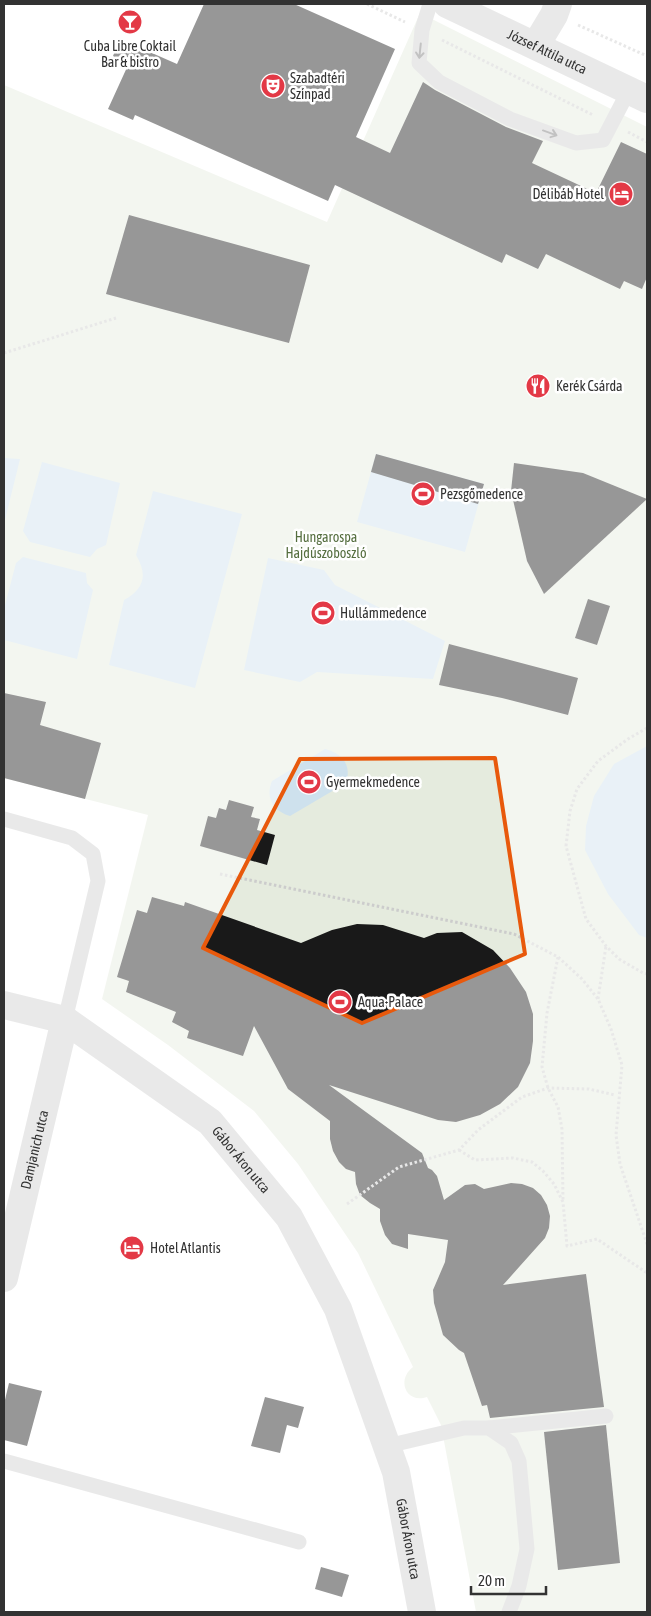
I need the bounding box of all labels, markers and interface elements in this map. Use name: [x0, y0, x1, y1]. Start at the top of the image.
bar icon: Cuba Libre Coktail Bar & bistro: [117, 9, 143, 35]
street label: József Attila utca: [505, 26, 589, 77]
place label: Cuba Libre Coktail Bar & bistro: [84, 38, 176, 70]
one-way arrow: [415, 43, 425, 59]
place label: Szabadtéri Színpad: [290, 70, 345, 102]
theatre icon: Szabadtéri Színpad: [260, 73, 286, 99]
one-way arrow: [542, 129, 557, 138]
hotel icon: Délibáb Hotel: [608, 181, 634, 207]
place label: Délibáb Hotel: [533, 186, 604, 202]
restaurant icon: Kerék Csárda: [525, 373, 551, 399]
place label: Kerék Csárda: [556, 378, 623, 394]
sports icon: Pezsgőmedence: [410, 481, 436, 507]
place label: Pezsgőmedence: [440, 486, 523, 502]
park label: Hungarospa Hajdúszoboszló: [285, 529, 367, 561]
sports icon: Hullámmedence: [310, 600, 336, 626]
place label: Hullámmedence: [340, 605, 427, 621]
sports icon: Gyermekmedence: [296, 769, 322, 795]
place label: Gyermekmedence: [326, 774, 420, 790]
sports icon: Aqua-Palace: [327, 989, 353, 1015]
place label: Aqua-Palace: [358, 994, 423, 1010]
street label: Damjanich utca: [17, 1109, 51, 1191]
street label: Gábor Áron utca: [209, 1123, 274, 1196]
hotel icon: Hotel Atlantis: [119, 1235, 145, 1261]
place label: Hotel Atlantis: [150, 1240, 221, 1256]
street label: Gábor Áron utca: [393, 1497, 424, 1581]
scale bar: [471, 1564, 546, 1596]
text: 20 m: [478, 1572, 505, 1589]

